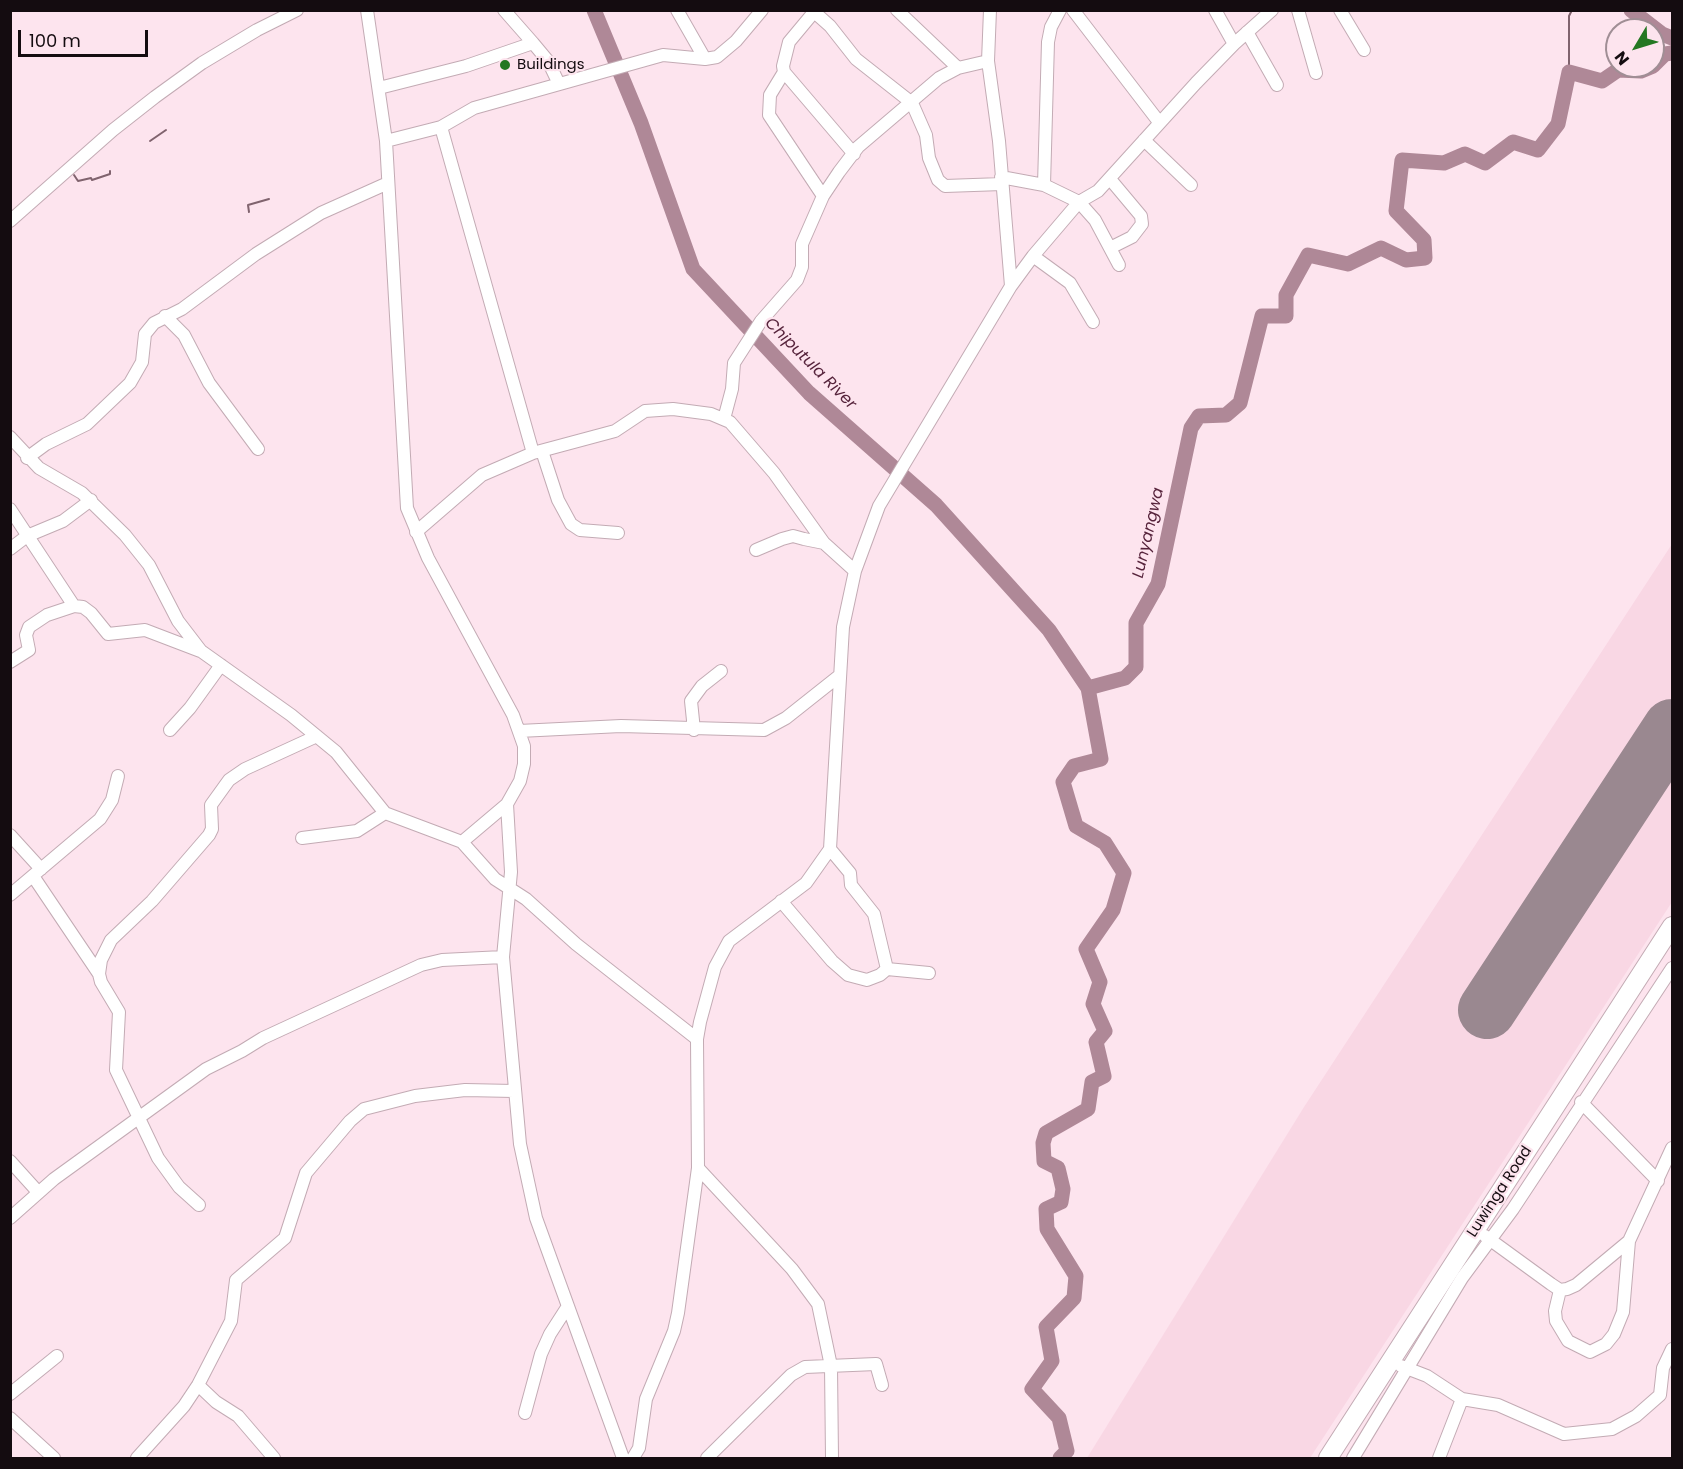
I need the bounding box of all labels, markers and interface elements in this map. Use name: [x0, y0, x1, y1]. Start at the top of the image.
scale bar: [21, 18, 152, 56]
north arrow: [1605, 18, 1665, 78]
text: 100 m: [29, 28, 81, 53]
text: N: [1609, 46, 1635, 70]
place label: Buildings: [517, 56, 585, 74]
marker: Buildings: [498, 58, 512, 72]
water label: Chiputula River: [760, 314, 860, 414]
water label: Lunyangwa: [1129, 486, 1169, 580]
street label: Luwinga Road: [1464, 1143, 1536, 1241]

